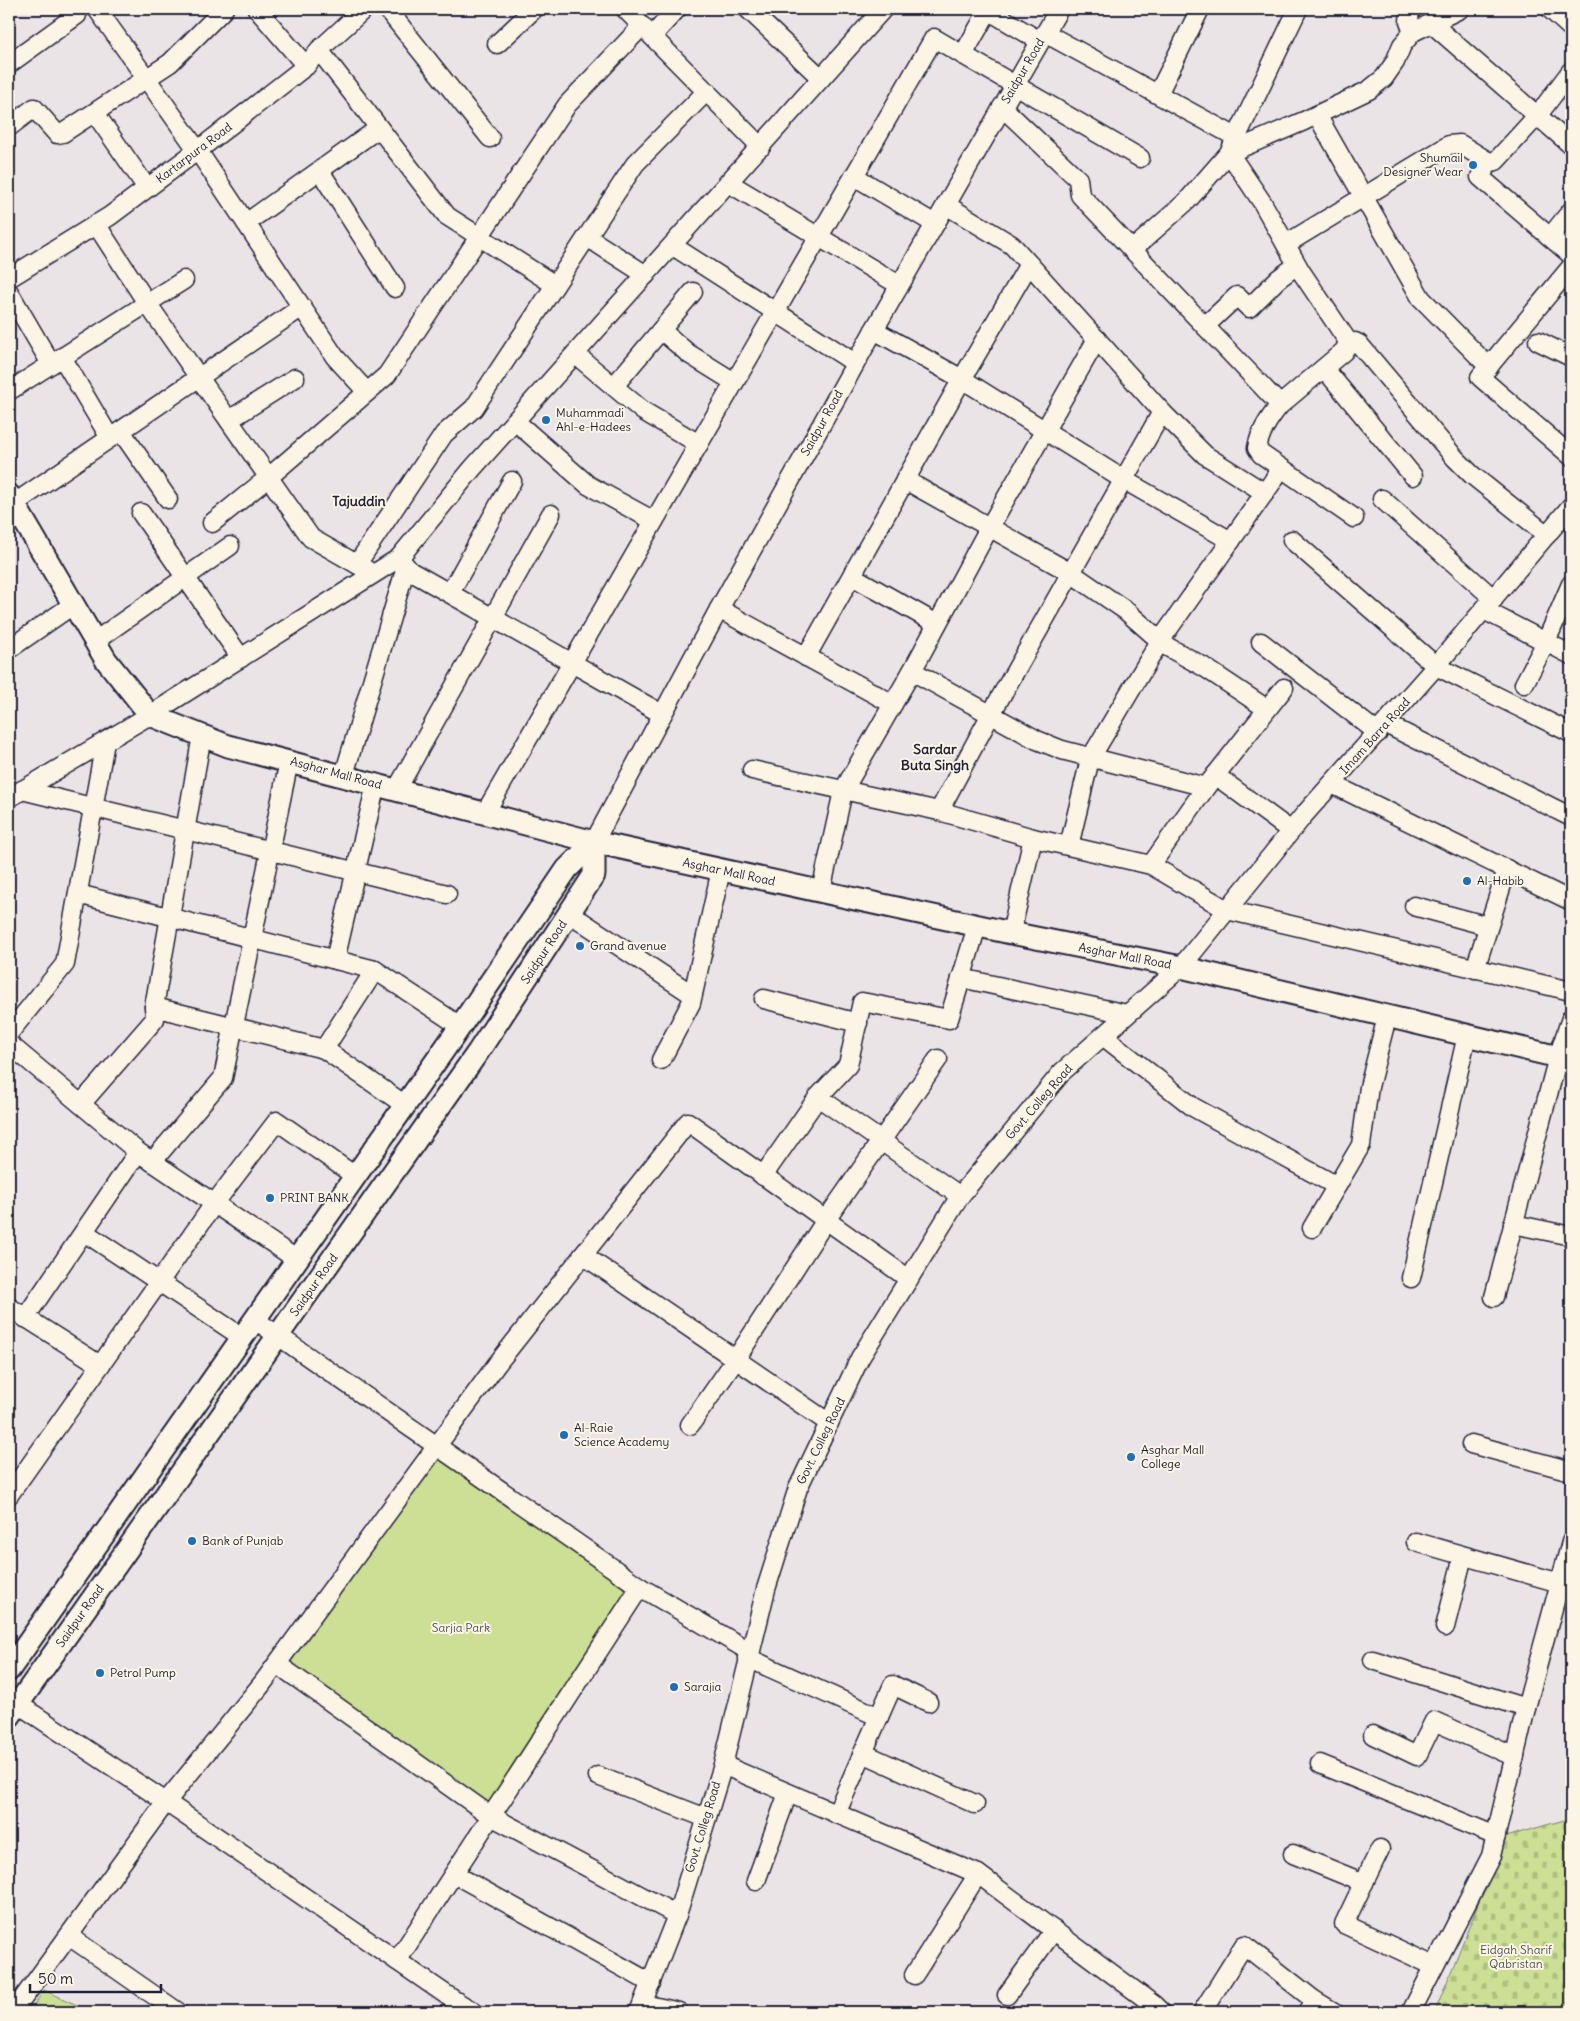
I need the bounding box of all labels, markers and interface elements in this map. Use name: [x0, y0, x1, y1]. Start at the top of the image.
street label: Saidpur Road: [998, 35, 1047, 106]
street label: Kartarpura Road: [153, 119, 235, 186]
place label: Shumail Designer Wear: [1383, 150, 1463, 179]
marker: Shumail Designer Wear: [1467, 159, 1479, 171]
street label: Saidpur Road: [797, 387, 846, 458]
place label: Muhammadi Ahl-e-Hadees: [556, 405, 631, 434]
marker: Muhammadi Ahl-e-Hadees: [540, 414, 552, 426]
district label: Tajuddin: [332, 492, 386, 510]
street label: Imam Barra Road: [1336, 694, 1413, 777]
district label: Sardar Buta Singh: [901, 740, 969, 774]
street label: Asghar Mall Road: [289, 753, 384, 792]
street label: Asghar Mall Road: [681, 854, 777, 889]
place label: Al-Habib: [1477, 873, 1524, 888]
marker: Al-Habib: [1461, 875, 1473, 887]
street label: Saidpur Road: [517, 917, 570, 986]
place label: Grand avenue: [590, 938, 667, 953]
street label: Asghar Mall Road: [1077, 939, 1173, 972]
marker: Grand avenue: [574, 940, 586, 952]
street label: Govt. Colleg Road: [1002, 1061, 1075, 1142]
place label: PRINT BANK: [280, 1190, 349, 1205]
marker: PRINT BANK: [264, 1192, 276, 1204]
street label: Saidpur Road: [287, 1251, 341, 1319]
street label: Govt. Colleg Road: [793, 1395, 848, 1487]
place label: Al-Raie Science Academy: [574, 1420, 669, 1449]
marker: Al-Raie Science Academy: [558, 1429, 570, 1441]
place label: Asghar Mall College: [1141, 1442, 1204, 1471]
marker: Asghar Mall College: [1125, 1451, 1137, 1463]
place label: Bank of Punjab: [202, 1533, 284, 1548]
marker: Bank of Punjab: [186, 1535, 198, 1547]
street label: Saidpur Road: [53, 1582, 107, 1650]
park label: Sarjia Park: [432, 1620, 490, 1635]
place label: Petrol Pump: [110, 1665, 176, 1680]
marker: Petrol Pump: [94, 1667, 106, 1679]
place label: Sarajia: [684, 1679, 722, 1694]
marker: Sarajia: [668, 1681, 680, 1693]
street label: Govt. Colleg Road: [682, 1779, 724, 1874]
park label: Eidgah Sharif Qabristan: [1480, 1942, 1553, 1971]
scale bar: [30, 1961, 161, 1993]
text: 50 m: [38, 1969, 73, 1988]

